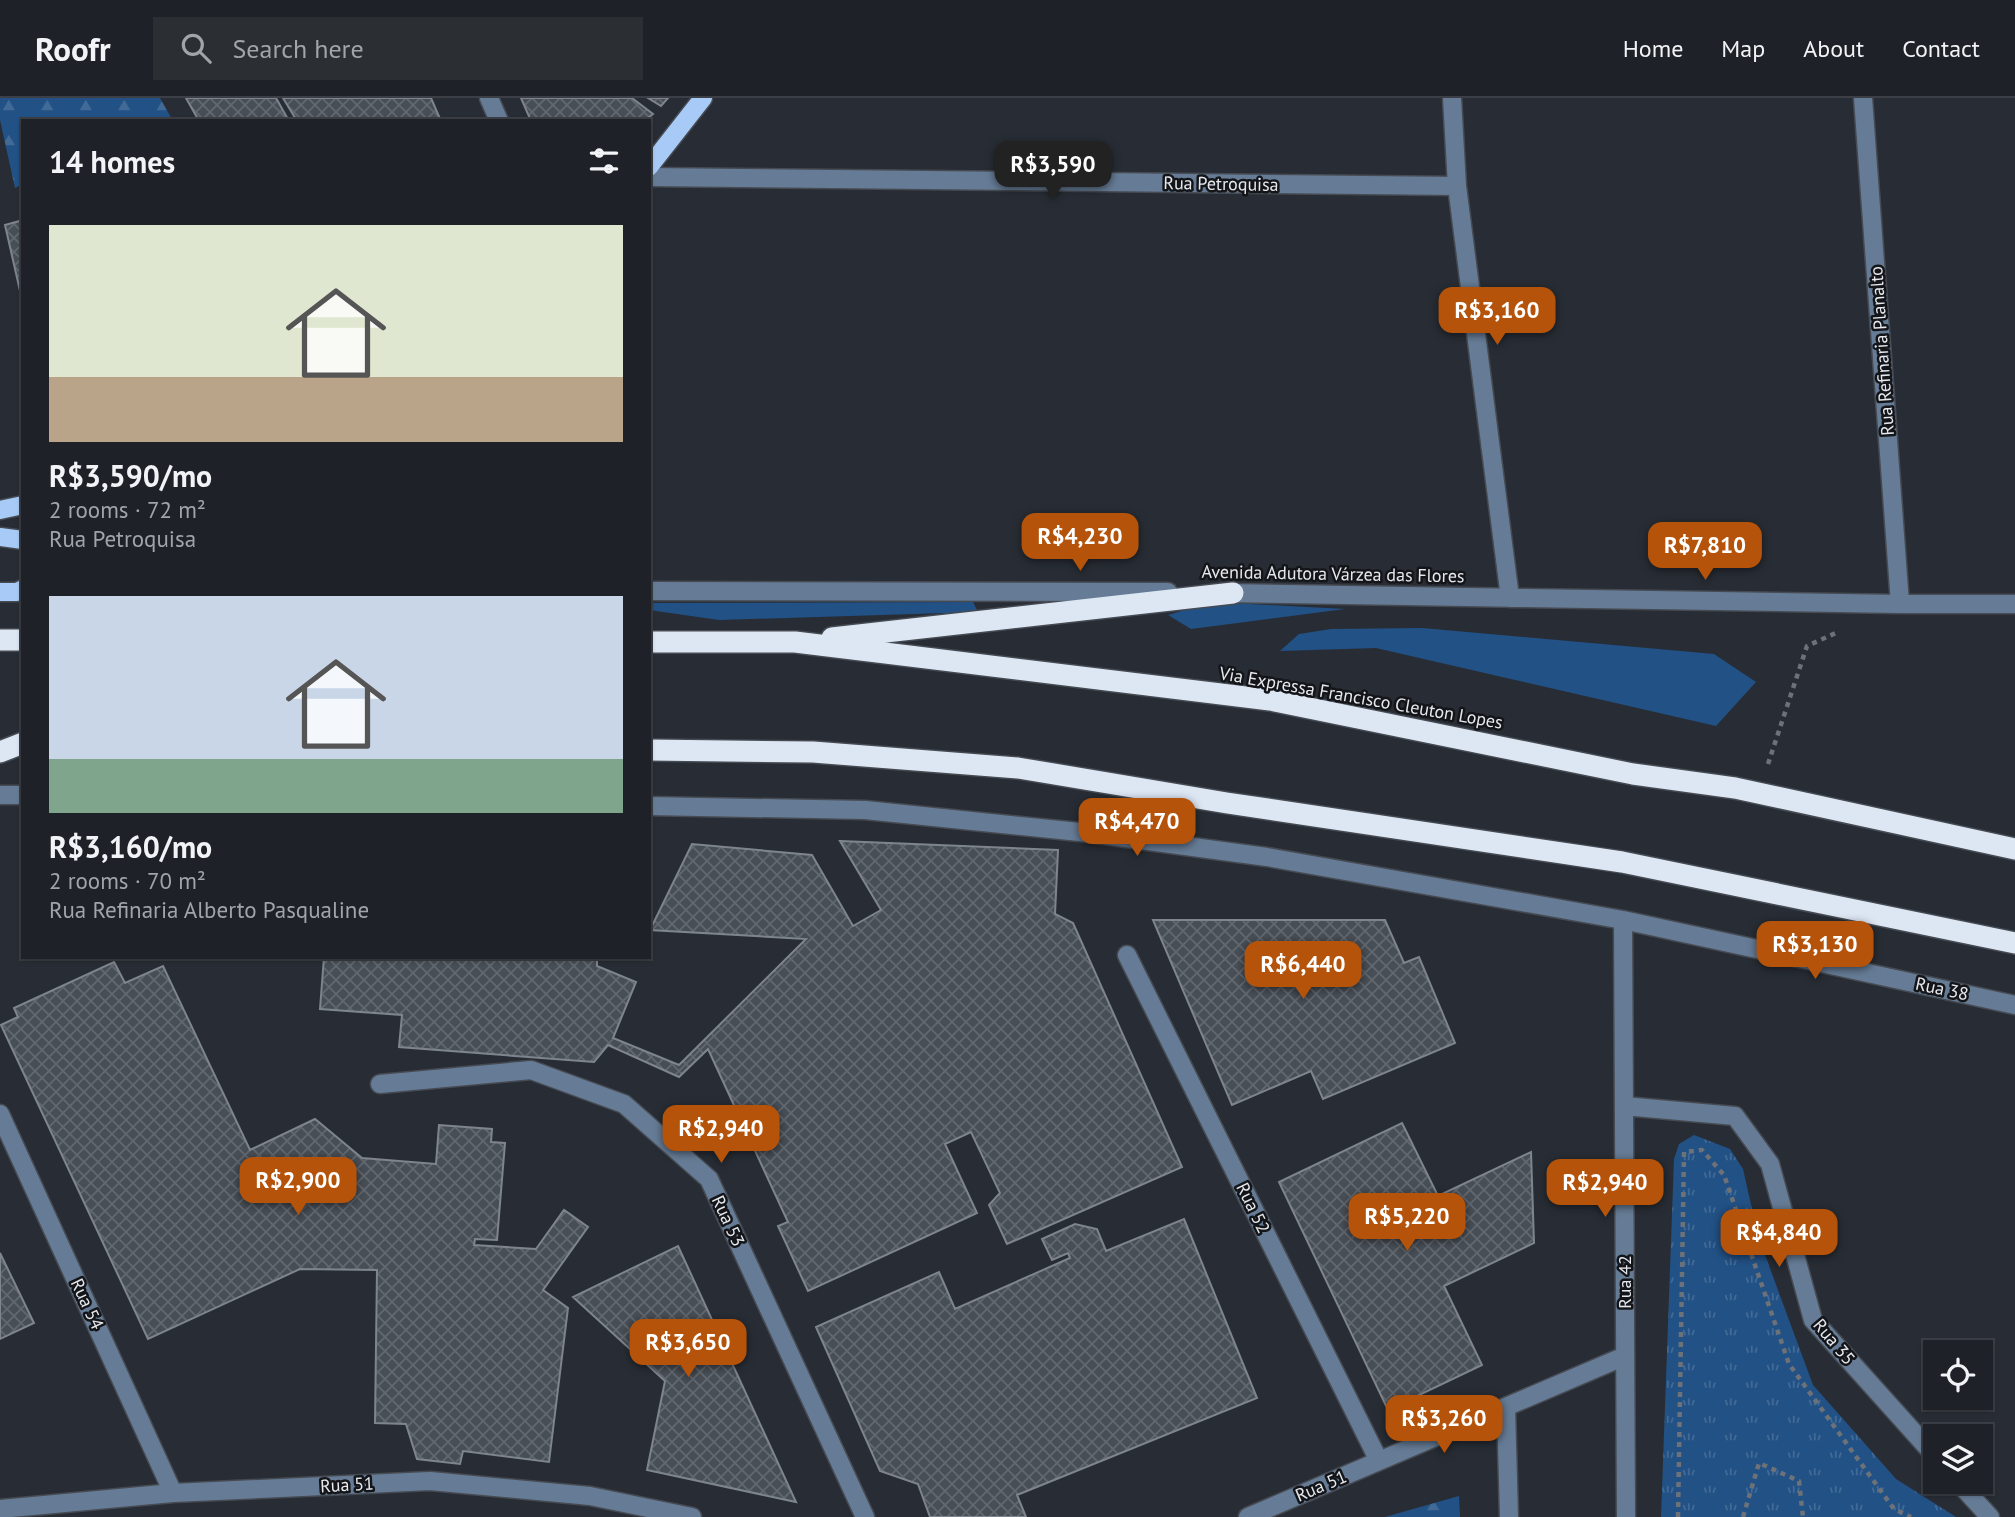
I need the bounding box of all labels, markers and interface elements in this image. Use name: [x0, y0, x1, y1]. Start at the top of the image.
search box: [153, 17, 643, 80]
text: Roofr: [35, 27, 111, 70]
icon: search: [177, 29, 215, 67]
text: Search here: [233, 32, 364, 65]
text: Home: [1623, 33, 1683, 64]
text: Map: [1721, 33, 1765, 64]
text: About: [1803, 33, 1864, 64]
text: Contact: [1902, 33, 1980, 64]
pin: R$3,590: [988, 141, 1118, 201]
text: 14 homes: [49, 142, 175, 181]
icon: filters: [585, 142, 623, 180]
text: R$3,590: [1011, 149, 1095, 178]
street label: Rua Petroquisa: [1163, 171, 1279, 196]
street label: Rua Refinaria Planalto: [1864, 265, 1899, 437]
icon: home: [273, 270, 399, 396]
pin: R$3,160: [1432, 288, 1562, 347]
text: R$3,160: [1455, 295, 1539, 324]
text: R$3,590/mo: [49, 456, 212, 495]
text: 2 rooms · 72 m²: [49, 495, 206, 524]
pin: R$4,230: [1015, 514, 1145, 573]
text: R$4,230: [1038, 521, 1122, 550]
pin: R$7,810: [1640, 522, 1770, 582]
text: Rua Petroquisa: [49, 524, 196, 553]
text: R$7,810: [1664, 530, 1746, 559]
street label: Avenida Adutora Várzea das Flores: [1201, 560, 1465, 587]
icon: home: [273, 641, 399, 767]
street label: Via Expressa Francisco Cleuton Lopes: [1217, 661, 1505, 734]
pin: R$4,470: [1072, 798, 1202, 858]
text: R$4,470: [1095, 806, 1179, 835]
text: R$3,160/mo: [49, 827, 212, 866]
text: 2 rooms · 70 m²: [49, 866, 206, 895]
text: Rua Refinaria Alberto Pasqualine: [49, 895, 369, 924]
pin: R$3,130: [1750, 922, 1880, 981]
text: R$3,130: [1773, 929, 1857, 958]
pin: R$6,440: [1238, 942, 1368, 1001]
text: R$6,440: [1261, 949, 1345, 978]
street label: Rua 38: [1914, 972, 1971, 1005]
pin: R$2,940: [656, 1105, 786, 1165]
text: R$2,940: [679, 1113, 763, 1142]
pin: R$2,900: [233, 1158, 363, 1217]
pin: R$2,940: [1540, 1160, 1670, 1219]
text: R$2,900: [256, 1165, 340, 1194]
text: R$2,940: [1563, 1167, 1647, 1196]
street label: Rua 52: [1231, 1179, 1276, 1237]
street label: Rua 53: [707, 1192, 750, 1250]
pin: R$5,220: [1342, 1194, 1472, 1253]
text: R$5,220: [1365, 1201, 1449, 1230]
pin: R$4,840: [1714, 1210, 1844, 1269]
text: R$4,840: [1737, 1217, 1821, 1246]
street label: Rua 42: [1613, 1255, 1636, 1309]
street label: Rua 54: [66, 1275, 109, 1333]
street label: Rua 35: [1808, 1314, 1860, 1370]
pin: R$3,650: [623, 1320, 753, 1379]
text: R$3,650: [646, 1327, 730, 1356]
map controls: [1923, 1340, 1993, 1494]
button: locate: [1923, 1340, 1993, 1410]
pin: R$3,260: [1379, 1396, 1509, 1455]
text: R$3,260: [1402, 1403, 1486, 1432]
button: layers: [1923, 1424, 1993, 1494]
street label: Rua 51: [1292, 1464, 1350, 1507]
street label: Rua 51: [320, 1472, 374, 1497]

